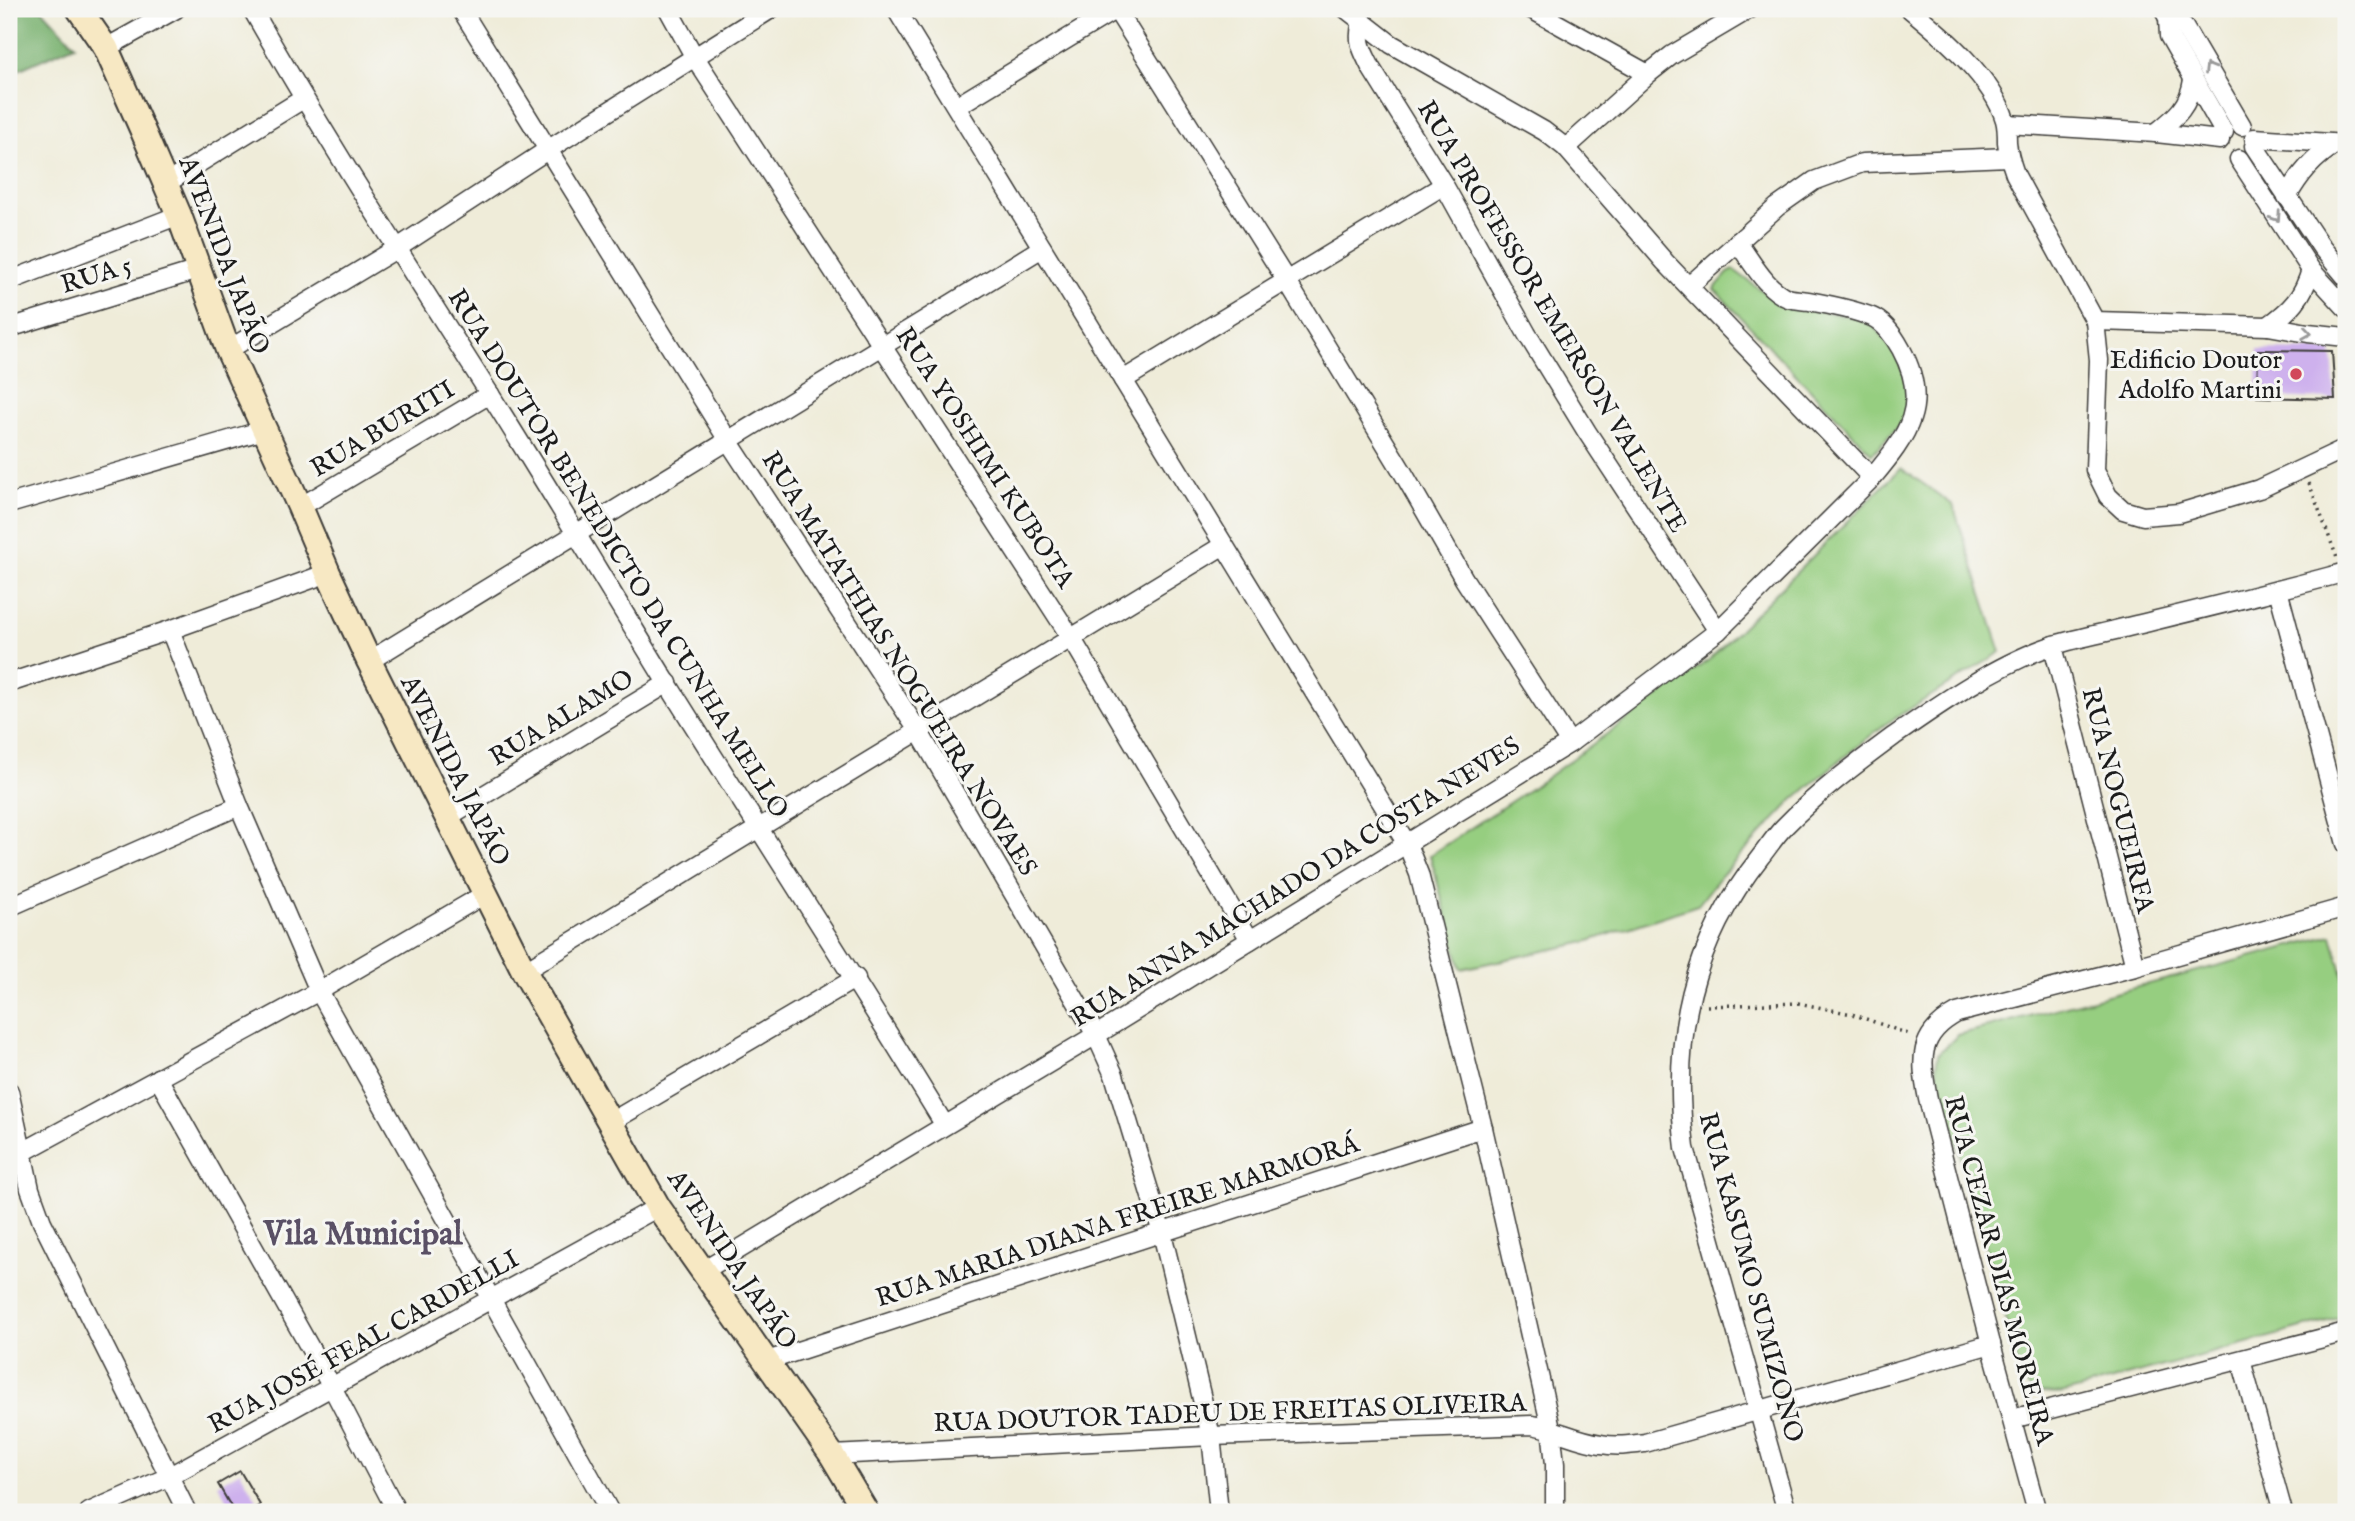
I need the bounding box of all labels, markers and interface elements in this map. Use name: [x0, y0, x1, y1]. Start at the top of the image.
one-way arrow: [2204, 63, 2217, 76]
street label: RUA PROFESSOR EMERSON VALENTE: [1409, 95, 1694, 539]
street label: AVENIDA JAPÃO: [170, 151, 277, 359]
one-way arrow: [2267, 209, 2280, 222]
street label: RUA 5: [57, 249, 136, 302]
street label: RUA DOUTOR BENEDICTO DA CUNHA MELLO: [440, 283, 795, 825]
street label: RUA YOSHIMI KUBOTA: [888, 321, 1082, 596]
one-way arrow: [2301, 325, 2313, 340]
place label: Edificio Doutor Adolfo Martini: [2110, 344, 2282, 407]
marker: Edificio Doutor Adolfo Martini: [2288, 366, 2304, 382]
street label: RUA BURITI: [305, 373, 461, 485]
street label: RUA MATATHIAS NOGUEIRA NOVAES: [754, 445, 1044, 882]
street label: RUA ALAMO: [484, 662, 640, 774]
street label: AVENIDA JAPÃO: [392, 669, 517, 871]
street label: RUA NOGUEIRFA: [2074, 684, 2162, 918]
street label: RUA ANNA MACHADO DA COSTA NEVES: [1065, 730, 1527, 1035]
street label: RUA CEZAR DIAS MOREIRA: [1936, 1092, 2062, 1450]
street label: RUA KASUMO SUMIZONO: [1691, 1109, 1811, 1446]
street label: RUA MARIA DIANA FREIRE MARMORÁ: [871, 1127, 1365, 1315]
street label: AVENIDA JAPÃO: [659, 1163, 804, 1356]
district label: Vila Municipal: [262, 1214, 463, 1256]
street label: RUA JOSÉ FEAL CARDELLI: [202, 1243, 525, 1442]
street label: RUA DOUTOR TADEU DE FREITAS OLIVEIRA: [933, 1387, 1529, 1440]

